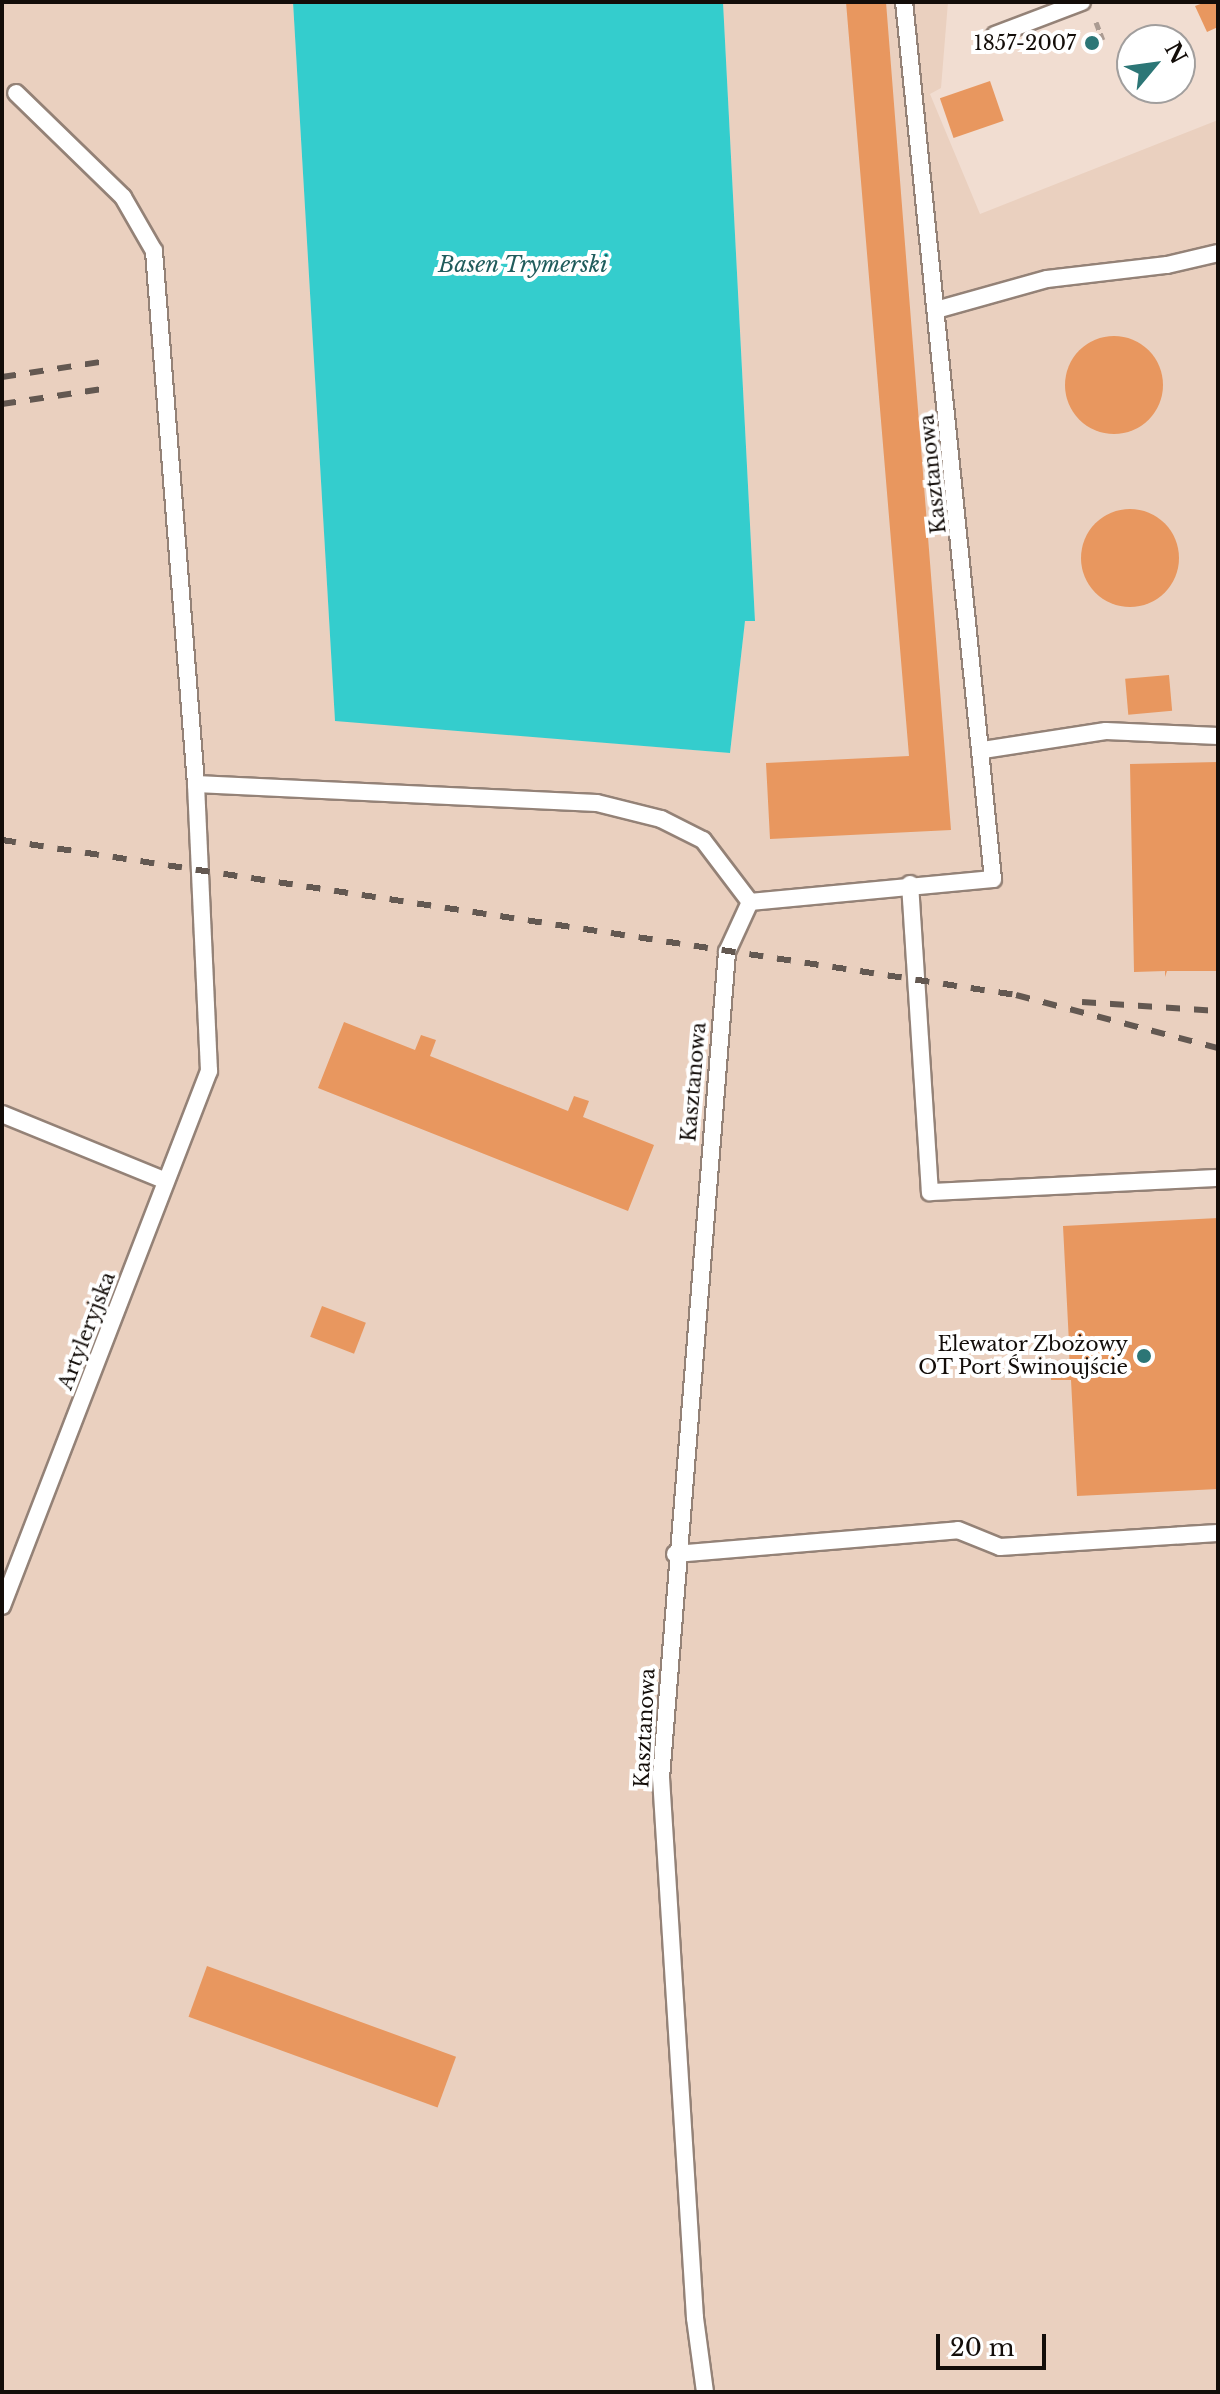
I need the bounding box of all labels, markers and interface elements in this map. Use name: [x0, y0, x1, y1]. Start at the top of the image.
north arrow: [1116, 24, 1196, 104]
place label: 1857-2007: [974, 31, 1076, 55]
marker: 1857-2007: [1083, 34, 1101, 52]
text: N: [1159, 38, 1193, 69]
water label: Basen Trymerski: [438, 252, 608, 278]
street label: Kasztanowa: [915, 413, 951, 535]
street label: Kasztanowa: [677, 1021, 711, 1143]
street label: Artyleryjska: [54, 1269, 120, 1393]
place label: Elewator Zbożowy OT Port Świnoujście: [918, 1332, 1128, 1379]
marker: Elewator Zbożowy OT Port Świnoujście: [1135, 1347, 1153, 1365]
street label: Kasztanowa: [630, 1668, 660, 1788]
scale bar: [940, 2318, 1050, 2368]
text: 20 m: [950, 2333, 1015, 2362]

